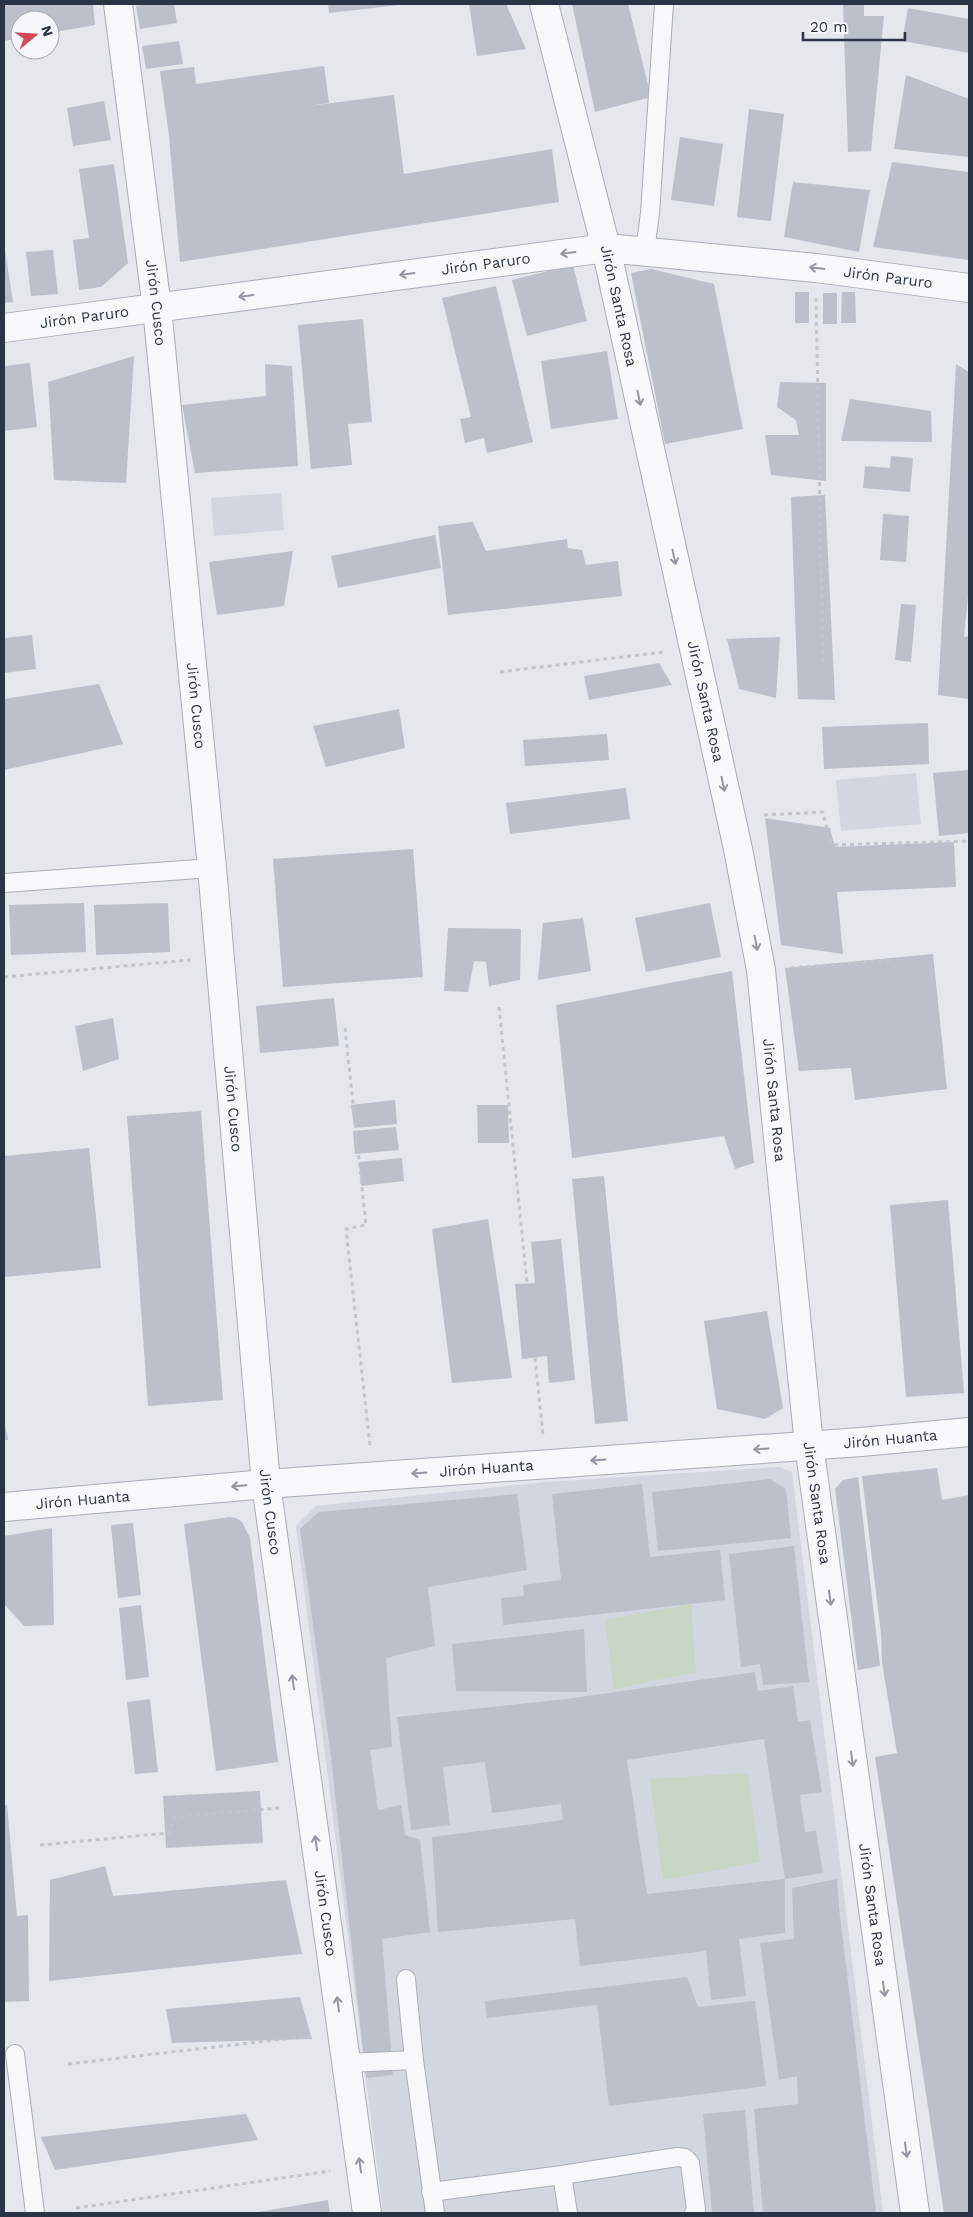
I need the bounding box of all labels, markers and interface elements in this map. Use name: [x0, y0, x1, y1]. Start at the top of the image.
north arrow: [10, 10, 60, 60]
scale bar: [803, 10, 906, 42]
text: 20 m: [810, 18, 848, 36]
text: N: [38, 24, 57, 38]
street label: Jirón Santa Rosa: [597, 244, 641, 369]
one-way arrow: [560, 248, 576, 258]
street label: Jirón Paruro: [440, 249, 531, 279]
street label: Jirón Cusco: [142, 258, 170, 347]
one-way arrow: [809, 263, 825, 273]
street label: Jirón Paruro: [843, 263, 934, 292]
one-way arrow: [399, 270, 415, 280]
one-way arrow: [238, 291, 254, 301]
street label: Jirón Paruro: [39, 302, 130, 332]
one-way arrow: [635, 390, 644, 406]
one-way arrow: [670, 549, 679, 565]
street label: Jirón Santa Rosa: [684, 639, 728, 764]
street label: Jirón Cusco: [183, 662, 209, 750]
one-way arrow: [719, 776, 728, 792]
one-way arrow: [752, 935, 761, 951]
street label: Jirón Santa Rosa: [759, 1038, 789, 1163]
street label: Jirón Cusco: [220, 1065, 246, 1153]
street label: Jirón Huanta: [843, 1426, 939, 1452]
street label: Jirón Santa Rosa: [799, 1441, 835, 1566]
one-way arrow: [753, 1444, 769, 1453]
one-way arrow: [591, 1455, 607, 1465]
street label: Jirón Huanta: [439, 1456, 535, 1481]
street label: Jirón Cusco: [256, 1468, 285, 1556]
one-way arrow: [411, 1468, 427, 1477]
one-way arrow: [232, 1481, 248, 1491]
street label: Jirón Huanta: [35, 1487, 131, 1513]
one-way arrow: [825, 1589, 835, 1605]
one-way arrow: [288, 1674, 298, 1690]
one-way arrow: [847, 1750, 857, 1766]
one-way arrow: [310, 1835, 320, 1851]
street label: Jirón Santa Rosa: [855, 1842, 890, 1968]
street label: Jirón Cusco: [311, 1869, 340, 1957]
one-way arrow: [879, 1981, 889, 1997]
one-way arrow: [333, 1996, 343, 2012]
one-way arrow: [901, 2142, 911, 2158]
one-way arrow: [355, 2157, 365, 2173]

